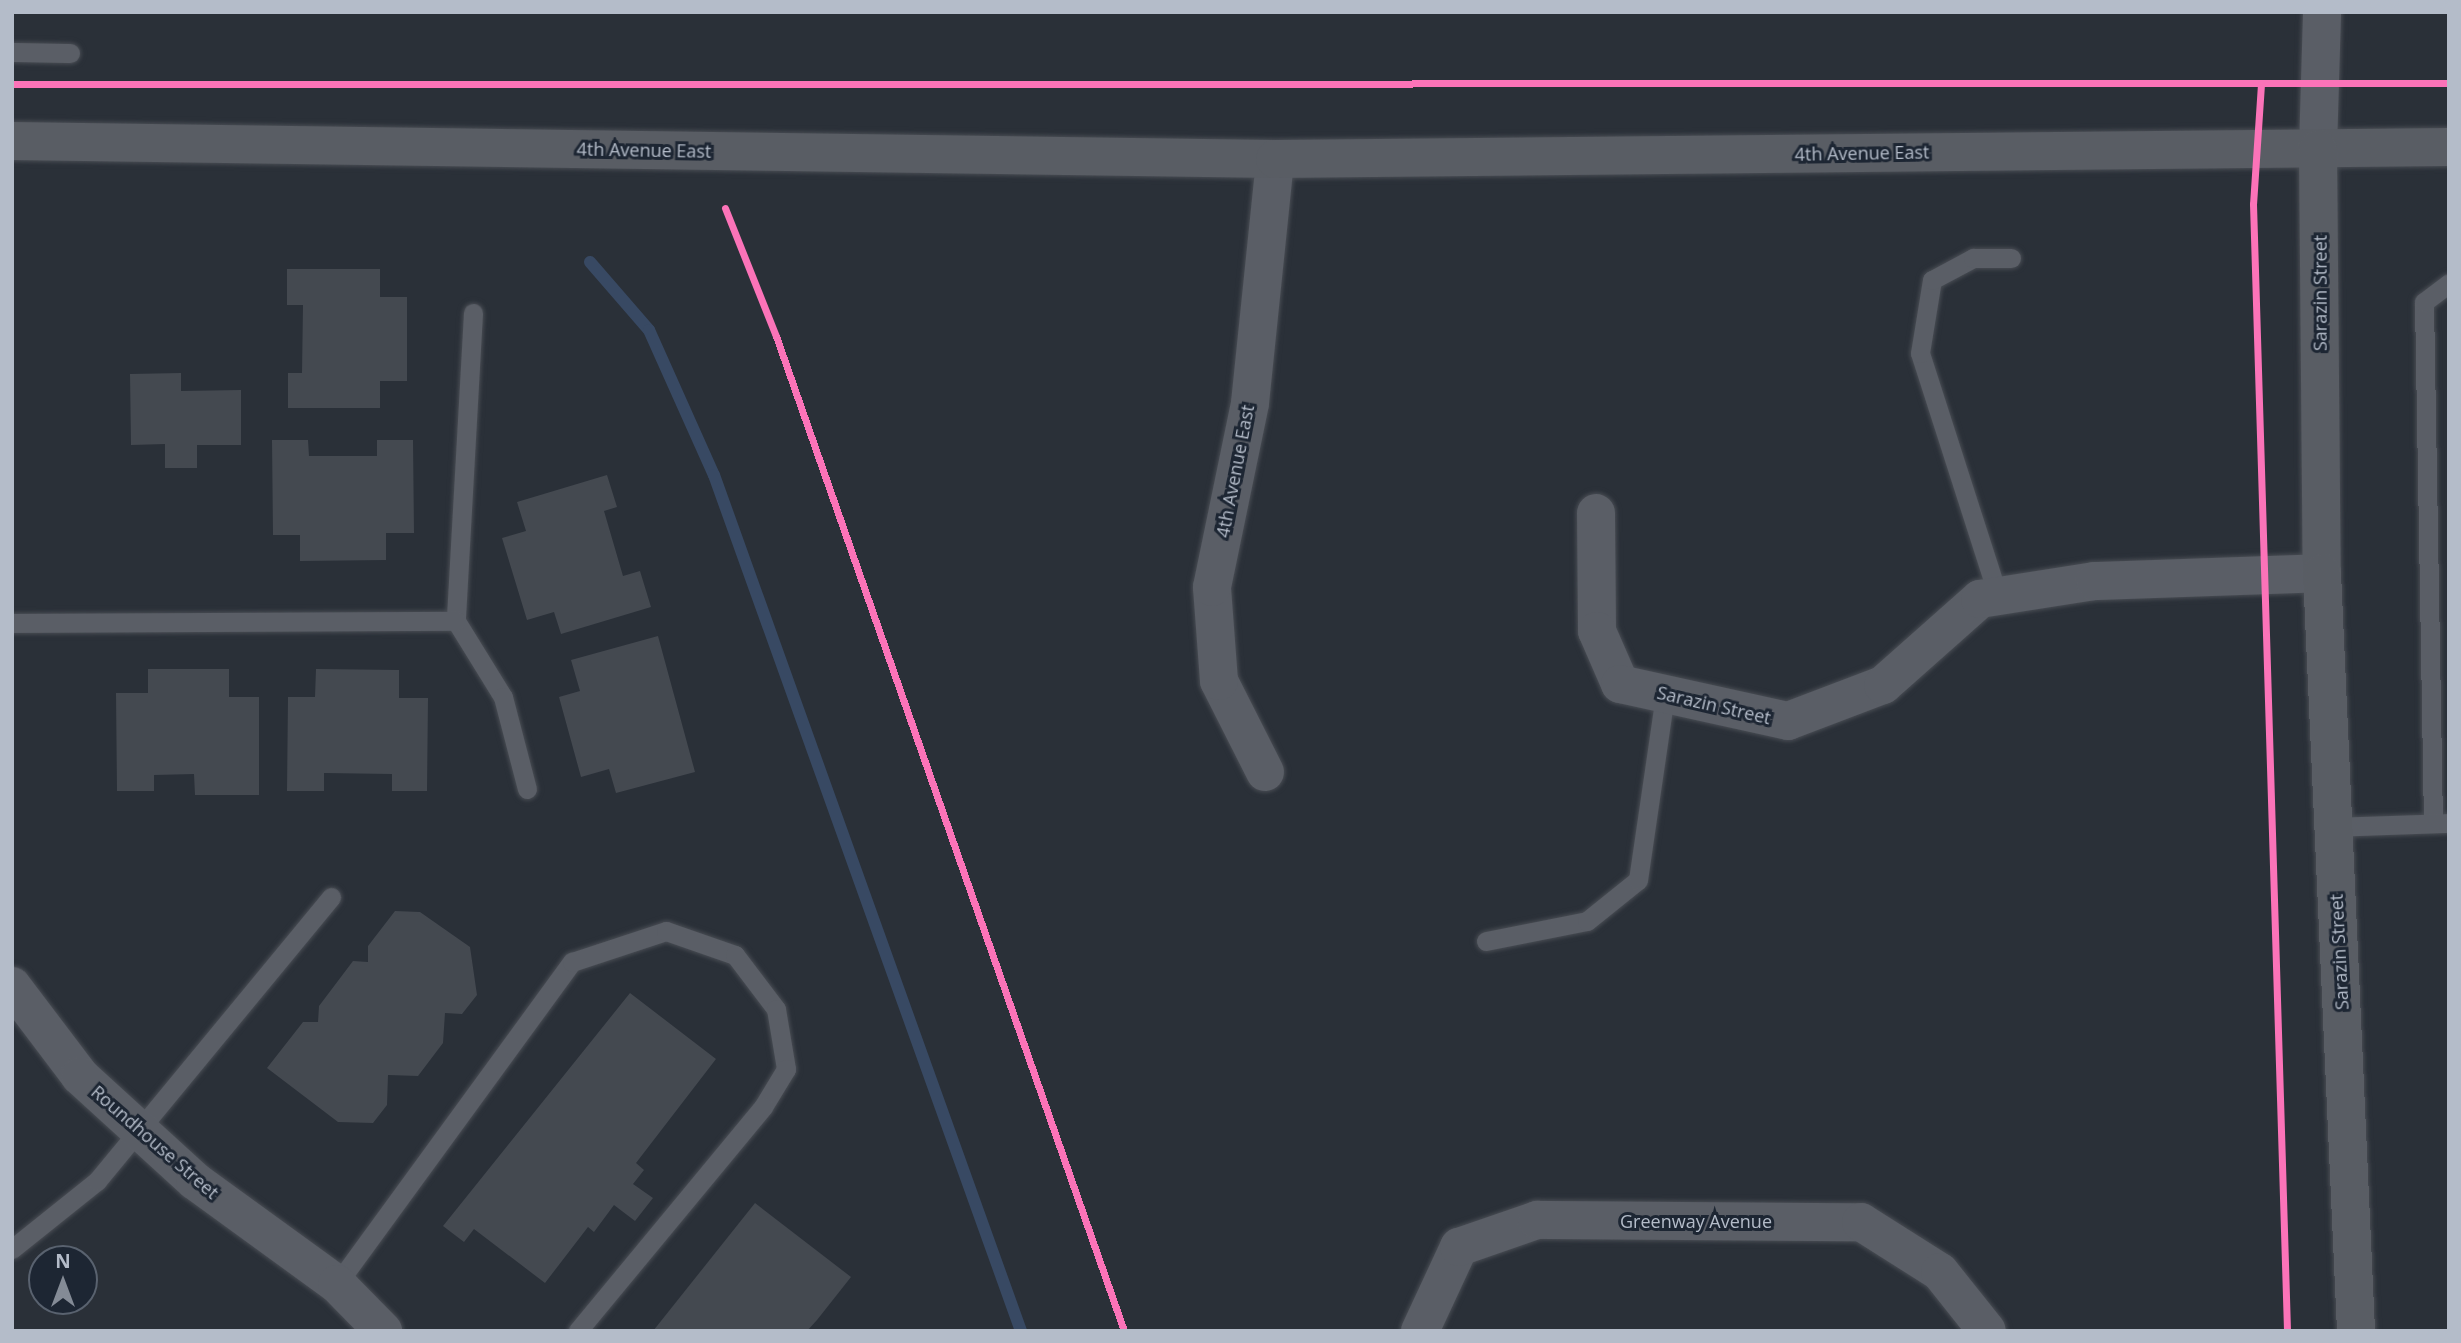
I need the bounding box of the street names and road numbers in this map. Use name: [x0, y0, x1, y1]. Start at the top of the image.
street label: 4th Avenue East: [576, 138, 712, 162]
street label: 4th Avenue East: [1794, 141, 1930, 165]
street label: Sarazin Street: [2309, 235, 2331, 351]
street label: 4th Avenue East: [1212, 403, 1258, 539]
street label: Sarazin Street: [1655, 681, 1773, 729]
street label: Sarazin Street: [2325, 893, 2353, 1011]
street label: Roundhouse Street: [87, 1081, 223, 1203]
street label: Greenway Avenue: [1620, 1210, 1772, 1232]

